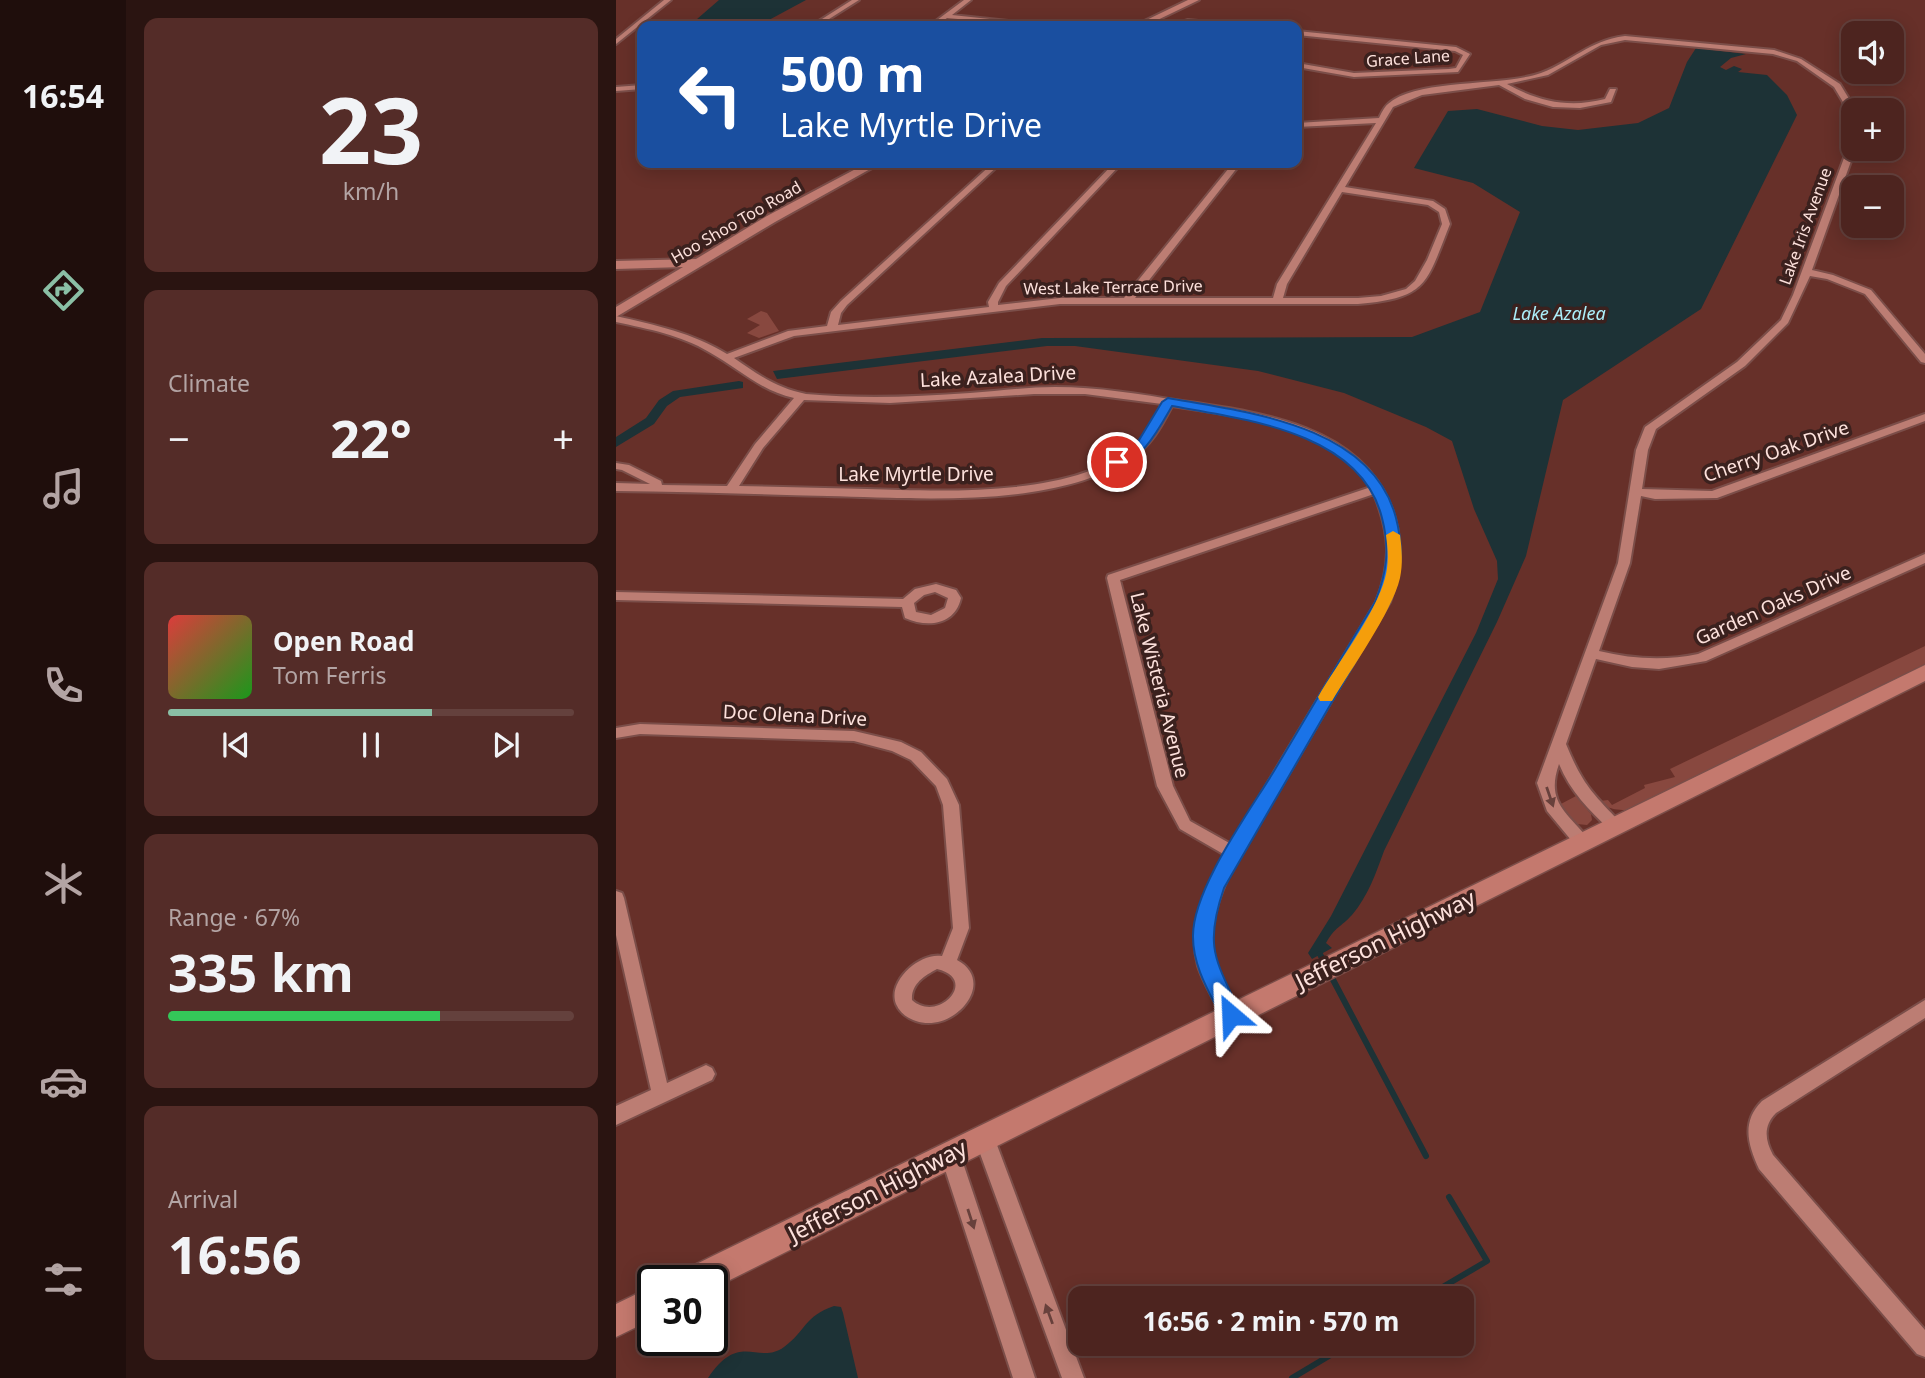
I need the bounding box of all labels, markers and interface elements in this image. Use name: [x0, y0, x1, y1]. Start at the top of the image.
map controls: [1841, 21, 1904, 238]
button: sound: [1841, 21, 1904, 84]
text: 500 m: [780, 40, 925, 106]
street label: Grace Lane: [1365, 44, 1451, 72]
icon: left: [665, 49, 756, 140]
text: 23: [319, 67, 423, 191]
text: 16:54: [22, 74, 104, 117]
button: +: [1841, 98, 1904, 161]
text: Lake Myrtle Drive: [780, 103, 1042, 146]
street label: Lake Iris Avenue: [1774, 164, 1836, 288]
text: km/h: [343, 175, 399, 207]
button: −: [1841, 175, 1904, 238]
street label: Hoo Shoo Too Road: [667, 176, 805, 268]
icon: directions: [39, 266, 88, 315]
street label: West Lake Terrace Drive: [1023, 274, 1203, 300]
water label: Lake Azalea: [1512, 301, 1606, 325]
street label: Lake Azalea Drive: [919, 359, 1077, 393]
text: Climate: [168, 367, 250, 399]
text: 22°: [330, 402, 412, 473]
text: −: [168, 412, 190, 464]
text: +: [552, 412, 574, 464]
street label: Cherry Oak Drive: [1700, 414, 1852, 488]
pin: [1087, 432, 1147, 492]
icon: arrive: [1098, 443, 1136, 481]
street label: Lake Myrtle Drive: [838, 461, 994, 487]
icon: music: [39, 464, 88, 513]
street label: Garden Oaks Drive: [1691, 559, 1855, 651]
street label: Lake Wisteria Avenue: [1124, 589, 1196, 781]
text: Open Road: [273, 623, 415, 659]
text: Tom Ferris: [273, 659, 386, 691]
icon: phone: [39, 661, 88, 710]
street label: Doc Olena Drive: [722, 698, 868, 732]
icon: previous: [217, 726, 255, 764]
icon: pause: [352, 726, 390, 764]
icon: next: [487, 726, 525, 764]
one-way arrow: [1545, 787, 1556, 808]
icon: climate: [39, 859, 88, 908]
street label: Jefferson Highway: [1288, 881, 1481, 997]
text: Range · 67%: [168, 901, 300, 933]
text: 335 km: [168, 936, 354, 1007]
position arrow: [1194, 978, 1268, 1052]
icon: car: [39, 1057, 88, 1106]
street label: Jefferson Highway: [780, 1131, 972, 1250]
text: Arrival: [168, 1183, 238, 1215]
one-way arrow: [967, 1208, 977, 1229]
text: 16:56: [168, 1218, 302, 1289]
icon: filters: [39, 1255, 88, 1304]
speed limit sign: 30: [637, 1265, 728, 1356]
one-way arrow: [1044, 1303, 1055, 1324]
text: 16:56 · 2 min · 570 m: [1143, 1303, 1399, 1339]

